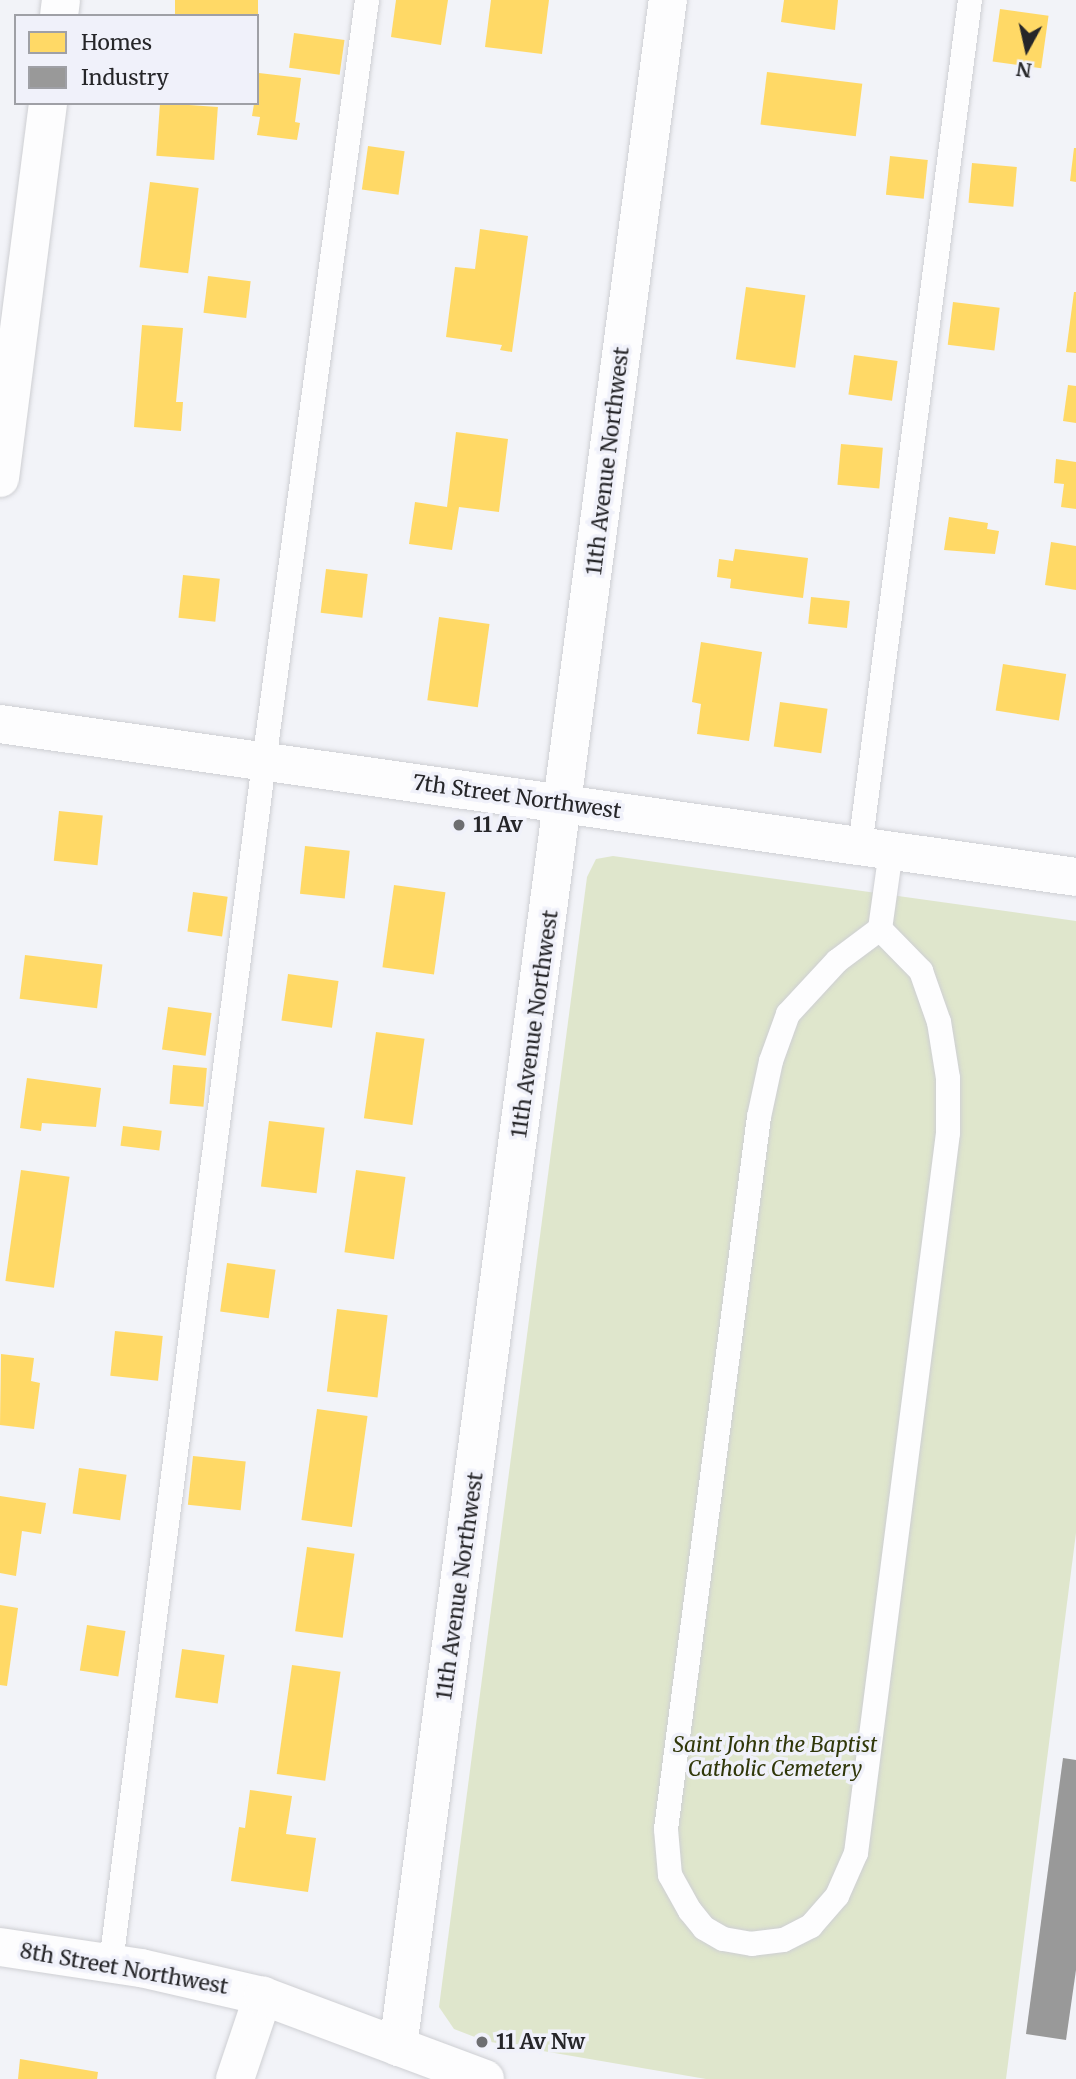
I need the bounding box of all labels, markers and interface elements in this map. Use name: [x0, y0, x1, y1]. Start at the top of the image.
legend: [14, 14, 259, 105]
north arrow: [992, 14, 1062, 84]
text: Homes: [81, 29, 152, 56]
text: N: [1015, 57, 1033, 83]
text: Industry: [81, 64, 169, 91]
street label: 11th Avenue Northwest: [581, 345, 635, 577]
street label: 7th Street Northwest: [411, 770, 623, 824]
place label: 11 Av: [473, 812, 523, 838]
marker: 11 Av: [451, 817, 467, 833]
street label: 11th Avenue Northwest: [507, 908, 563, 1140]
street label: 11th Avenue Northwest: [432, 1470, 488, 1702]
park label: Saint John the Baptist Catholic Cemetery: [673, 1732, 877, 1782]
street label: 8th Street Northwest: [18, 1938, 230, 2000]
place label: 11 Av Nw: [496, 2029, 585, 2055]
marker: 11 Av Nw: [474, 2034, 490, 2050]

